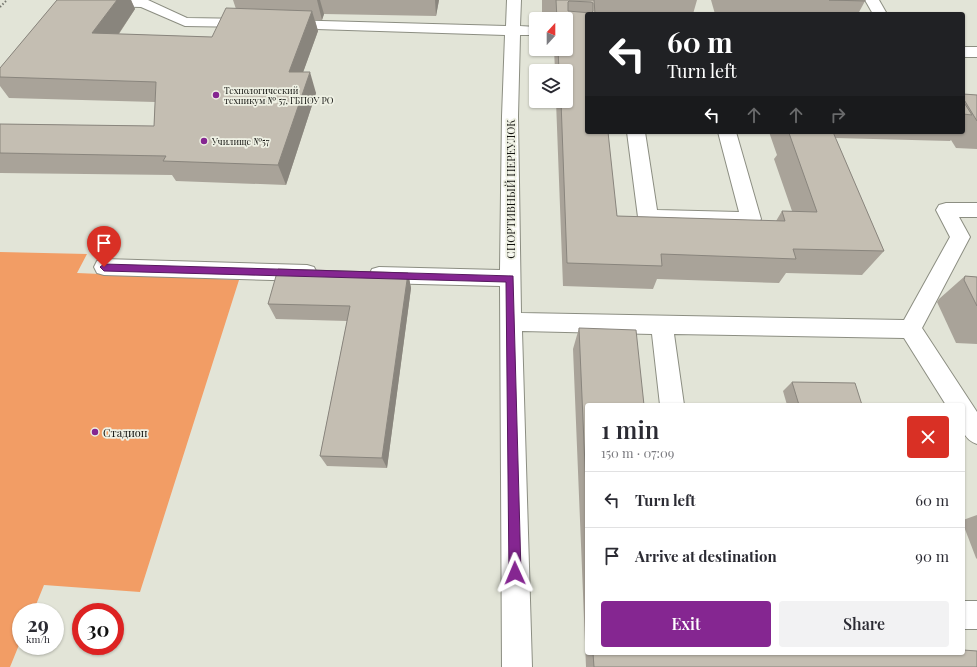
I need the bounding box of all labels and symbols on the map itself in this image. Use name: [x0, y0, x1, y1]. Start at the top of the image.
north arrow: [529, 12, 573, 56]
place label: Технологический техникум № 57, ГБПОУ РО: [224, 84, 334, 106]
marker: Технологический техникум № 57, ГБПОУ РО: [211, 90, 221, 100]
street label: СПОРТИВНЫЙ ПЕРЕУЛОК: [503, 119, 518, 259]
place label: Училище №57: [211, 135, 270, 147]
marker: Училище №57: [199, 136, 209, 146]
pin: [87, 226, 121, 267]
place label: Стадион: [103, 425, 148, 440]
marker: Стадион: [90, 427, 100, 437]
position arrow: [494, 552, 536, 594]
speed limit sign: 30: [72, 603, 124, 655]

